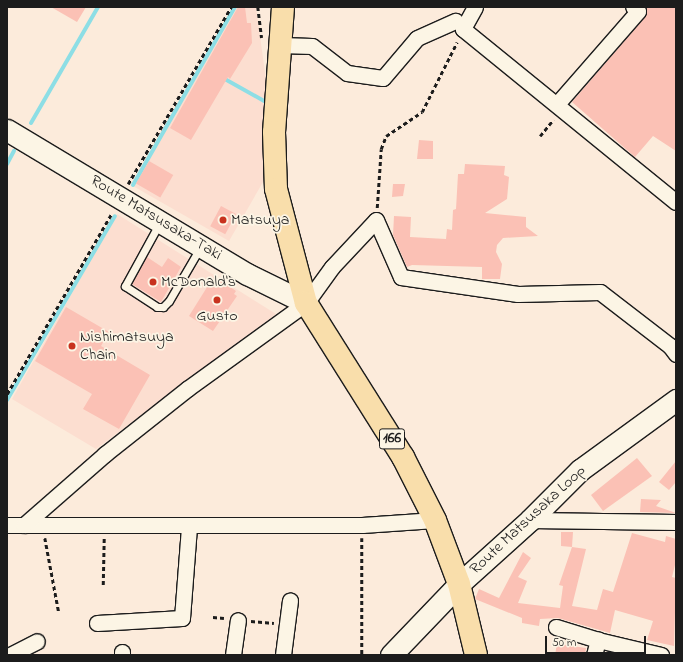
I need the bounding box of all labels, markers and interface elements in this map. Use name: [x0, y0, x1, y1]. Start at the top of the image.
street label: Route Matsusaka-Taki: [87, 171, 225, 265]
place label: Matsuya: [231, 210, 290, 230]
marker: Matsuya: [218, 215, 228, 225]
place label: McDonald's: [161, 272, 236, 292]
marker: McDonald's: [148, 277, 158, 287]
marker: Gusto: [212, 295, 222, 305]
place label: Gusto: [197, 306, 237, 326]
place label: Nishimatsuya Chain: [80, 327, 174, 365]
marker: Nishimatsuya Chain: [67, 341, 77, 351]
road number: 166: [379, 426, 405, 452]
street label: Route Matsusaka Loop: [466, 461, 590, 579]
scale bar: [547, 628, 648, 654]
text: 50 m: [552, 634, 576, 652]

